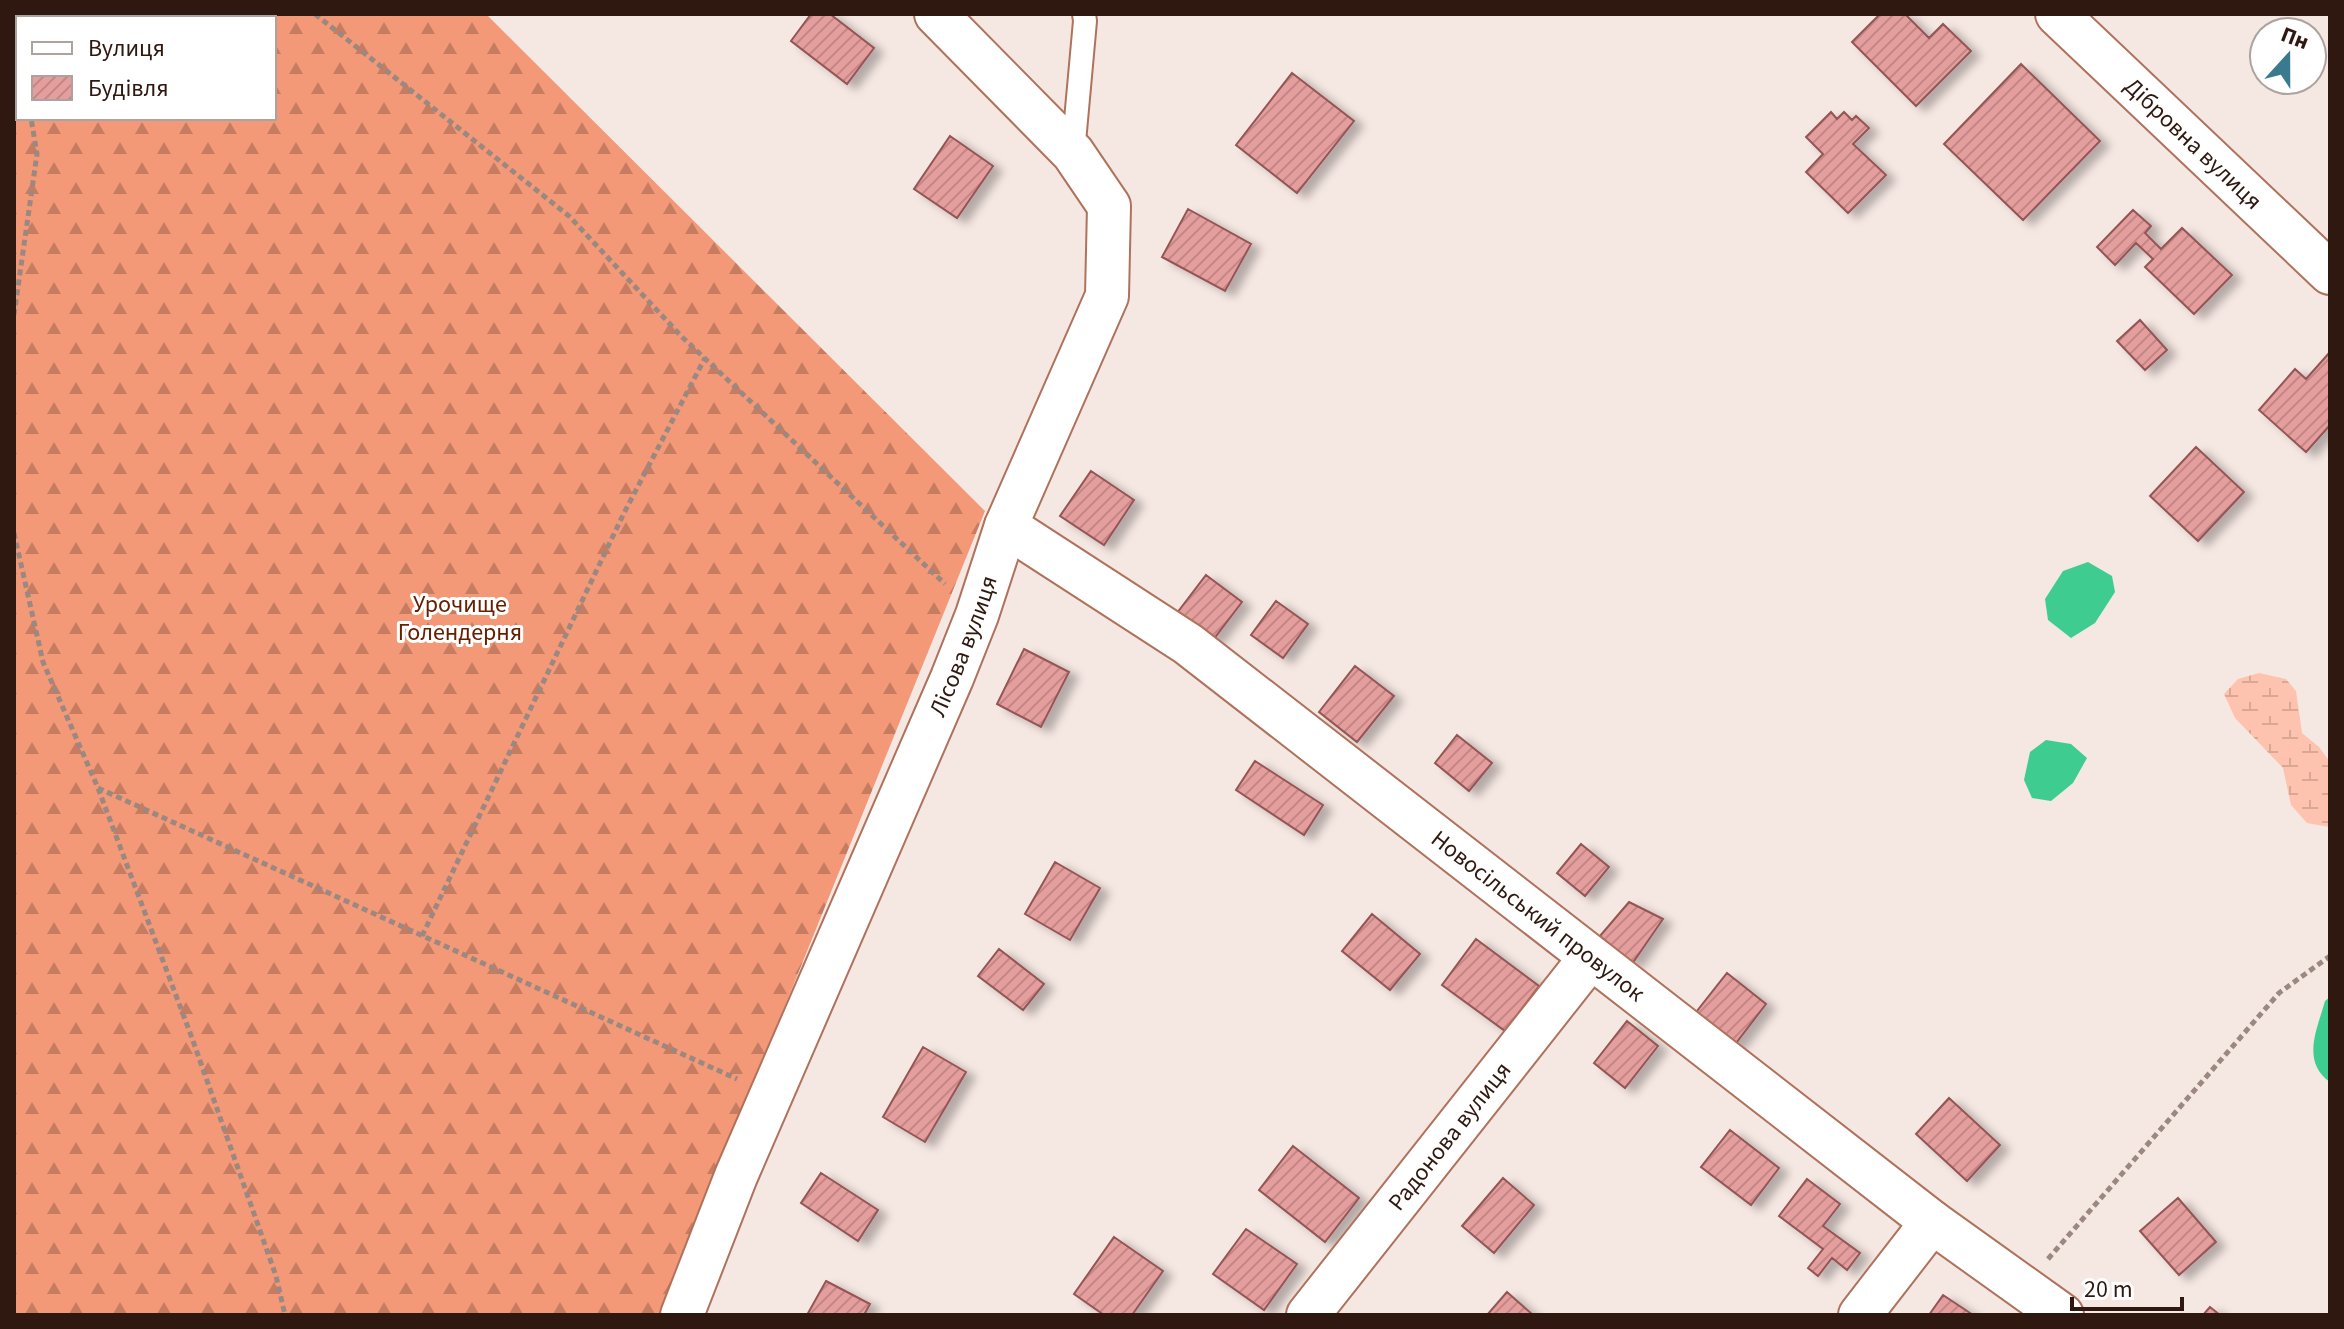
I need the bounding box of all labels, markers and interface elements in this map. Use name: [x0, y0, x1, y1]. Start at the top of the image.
legend: [16, 16, 276, 120]
north arrow: [2248, 16, 2328, 96]
text: Пн: [2276, 18, 2313, 58]
text: Вулиця: [88, 31, 165, 66]
street label: Дібровна вулиця: [2116, 70, 2270, 218]
text: Будівля: [88, 71, 169, 106]
street label: Лісова вулиця: [920, 571, 1007, 722]
park label: Урочище Голендерня: [398, 587, 522, 650]
street label: Новосільський провулок: [1423, 822, 1652, 1011]
street label: Радонова вулиця: [1380, 1054, 1520, 1218]
scale bar: [2072, 1261, 2182, 1311]
text: 20 m: [2084, 1272, 2133, 1307]

